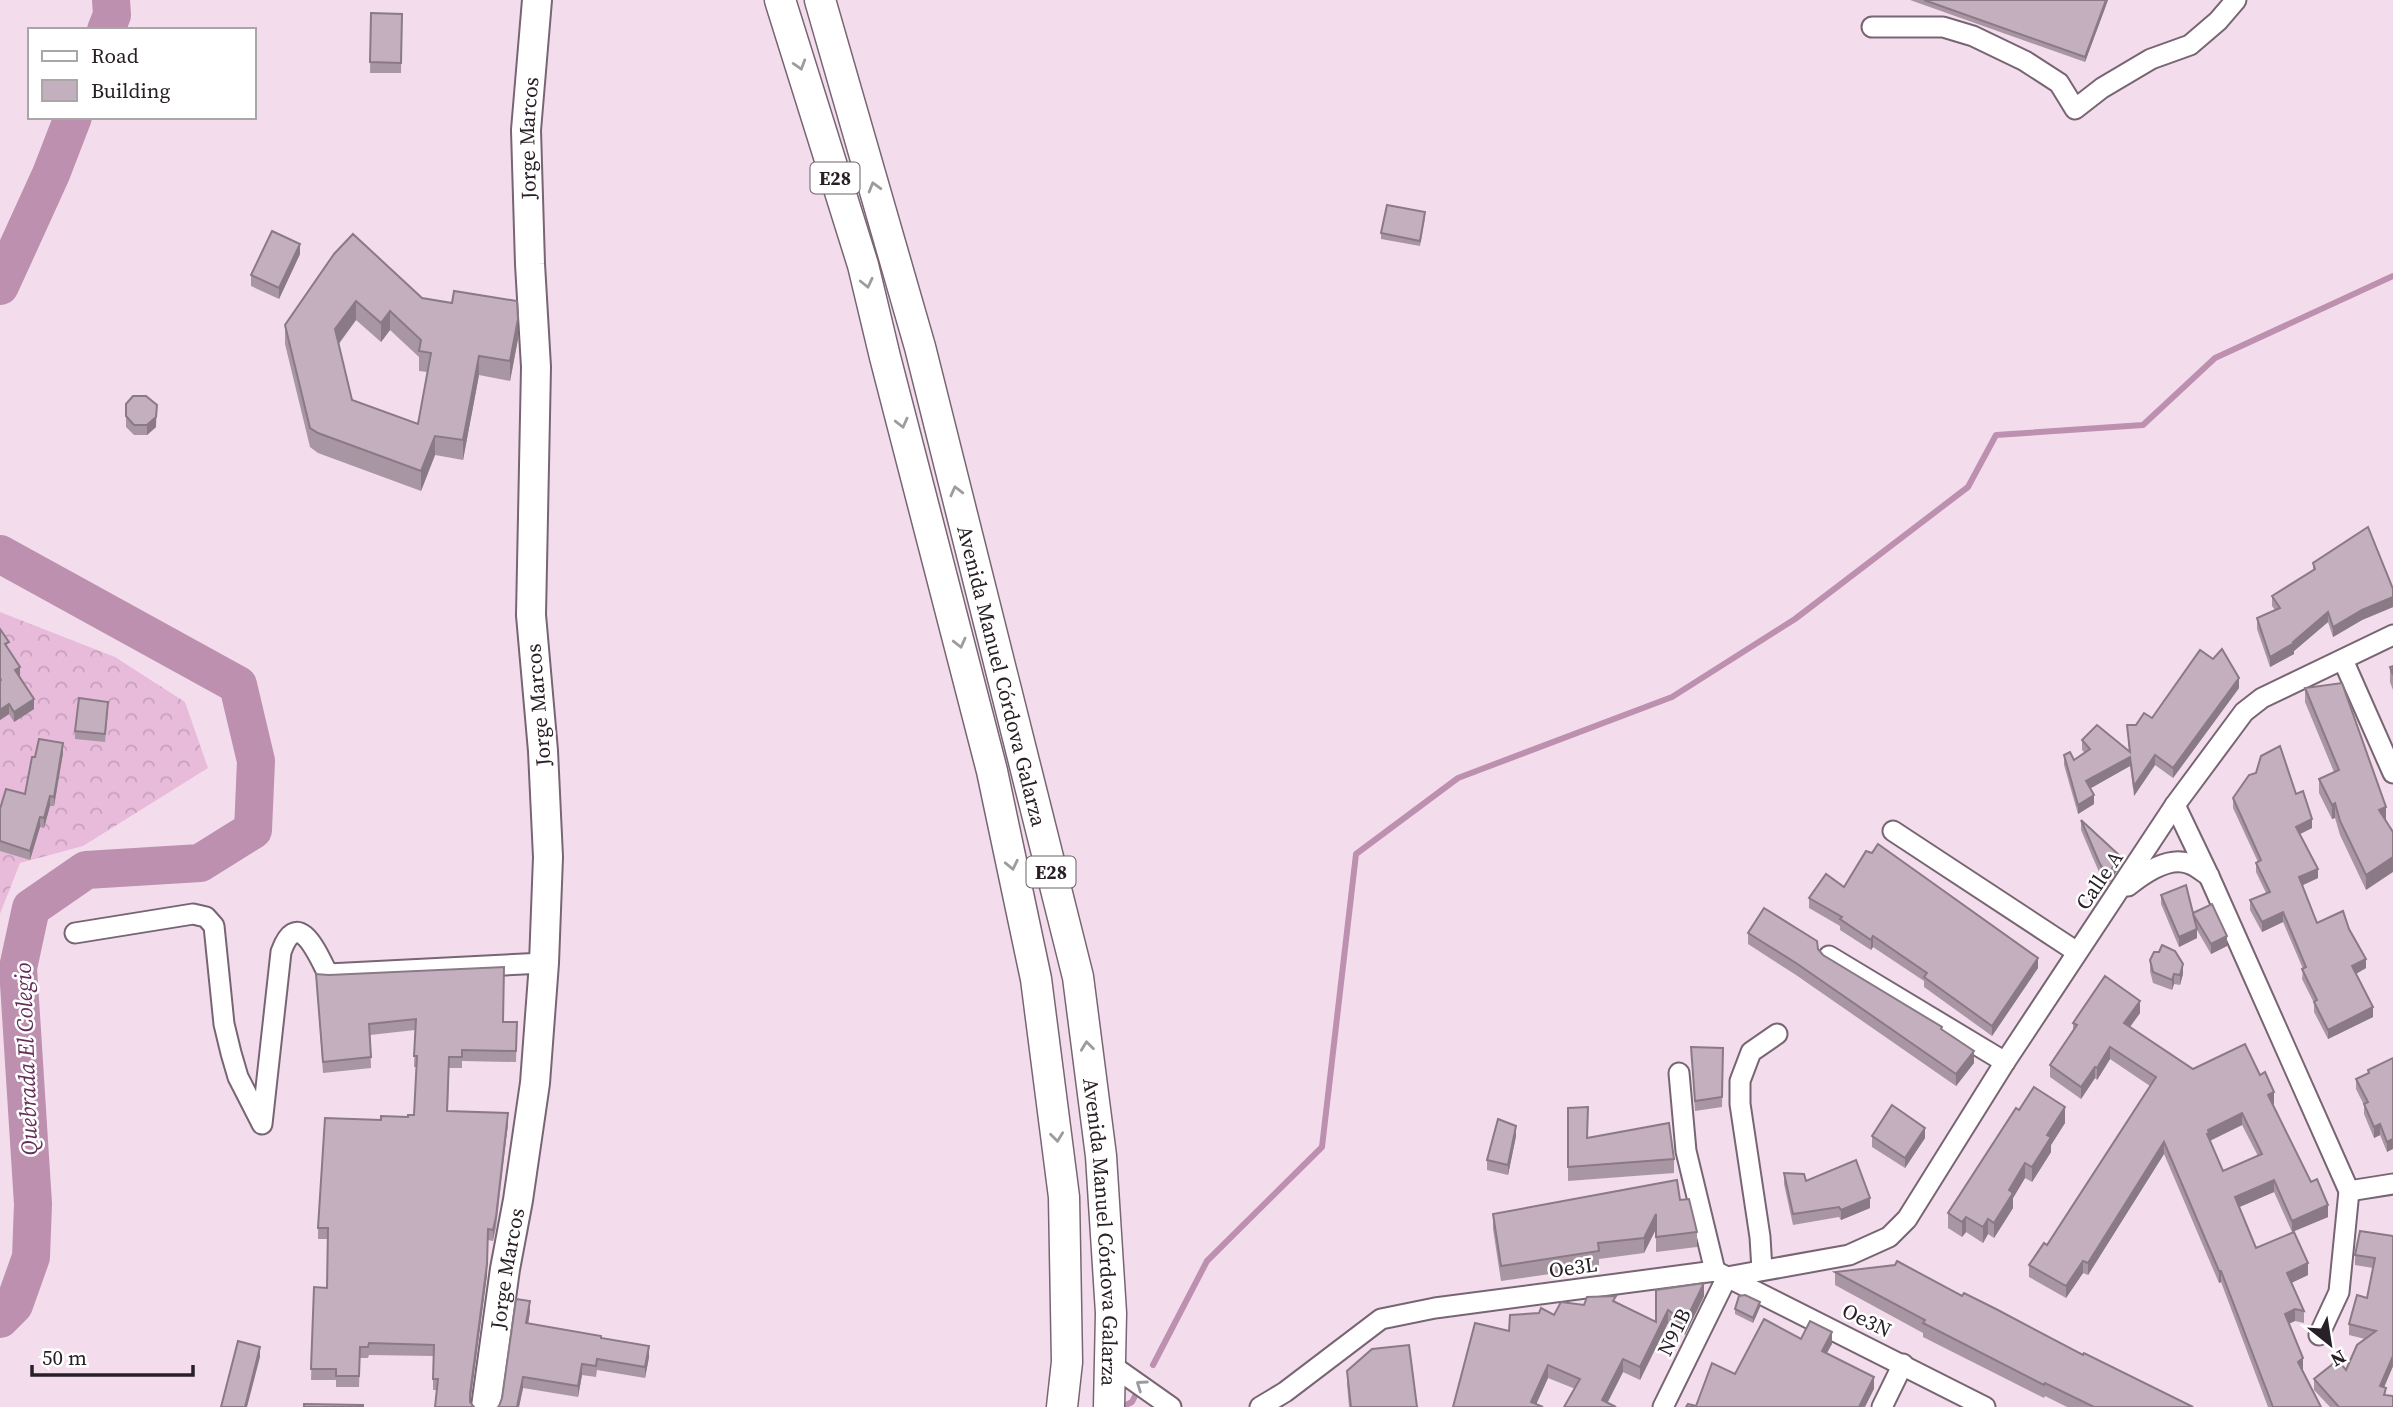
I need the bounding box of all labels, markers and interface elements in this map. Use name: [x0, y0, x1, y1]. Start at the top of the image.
legend: [28, 28, 256, 119]
text: Road: [91, 41, 139, 70]
one-way arrow: [792, 59, 807, 71]
text: Building: [91, 76, 170, 105]
street label: Jorge Marcos: [511, 76, 545, 201]
road number: E28: [810, 162, 860, 194]
one-way arrow: [868, 181, 882, 193]
one-way arrow: [859, 277, 873, 289]
one-way arrow: [894, 417, 908, 429]
one-way arrow: [950, 485, 964, 497]
street label: Avenida Manuel Córdova Galarza: [951, 522, 1054, 829]
one-way arrow: [952, 637, 966, 649]
street label: Jorge Marcos: [518, 643, 558, 768]
street label: Calle A: [2069, 844, 2130, 915]
road number: E28: [1026, 856, 1076, 888]
one-way arrow: [1003, 859, 1018, 871]
water label: Quebrada El Colegio: [7, 962, 45, 1156]
one-way arrow: [1079, 1040, 1094, 1052]
street label: Avenida Manuel Córdova Galarza: [1077, 1076, 1126, 1387]
one-way arrow: [1049, 1131, 1064, 1143]
street label: Jorge Marcos: [482, 1205, 531, 1332]
street label: Oe3L: [1547, 1249, 1599, 1285]
street label: Oe3N: [1837, 1296, 1897, 1344]
street label: N91B: [1650, 1303, 1698, 1361]
north arrow: [2295, 1309, 2365, 1379]
scale bar: [32, 1334, 192, 1378]
text: 50 m: [42, 1343, 87, 1372]
text: N: [2326, 1344, 2351, 1374]
one-way arrow: [1136, 1381, 1148, 1393]

